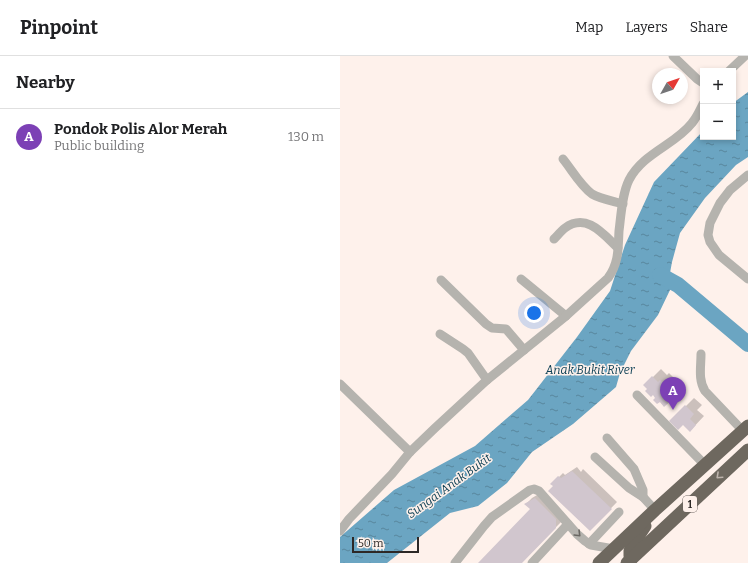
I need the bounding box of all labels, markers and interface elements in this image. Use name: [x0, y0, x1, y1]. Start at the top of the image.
text: Pinpoint: [20, 16, 98, 39]
text: Map: [575, 19, 603, 36]
text: Layers: [625, 19, 668, 36]
text: Share: [690, 19, 728, 36]
north arrow: [652, 68, 688, 104]
map controls: [700, 68, 736, 140]
button: +: [700, 68, 736, 104]
text: Nearby: [16, 72, 75, 93]
button: −: [700, 104, 736, 140]
text: Pondok Polis Alor Merah: [54, 120, 227, 138]
text: A: [24, 129, 34, 144]
text: 130 m: [288, 129, 324, 144]
text: Public building: [54, 138, 144, 153]
your location: [524, 303, 544, 323]
water label: Anak Bukit River: [544, 363, 636, 377]
pin: A: [660, 377, 686, 410]
water label: Sungai Anak Bukit: [404, 450, 494, 521]
one-way arrow: [717, 472, 724, 479]
road number: 1: [683, 496, 697, 512]
one-way arrow: [573, 530, 581, 537]
scale bar: [352, 535, 419, 554]
text: 50 m: [358, 537, 384, 550]

